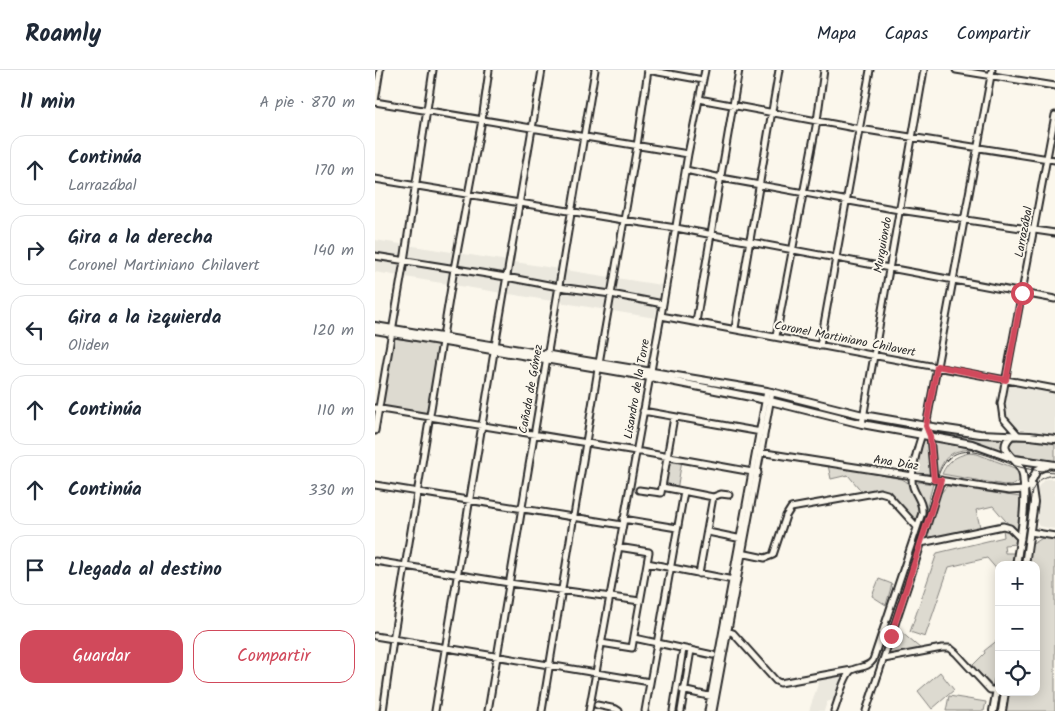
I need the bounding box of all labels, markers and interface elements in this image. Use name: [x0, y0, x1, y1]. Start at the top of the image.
text: Roamly: [25, 15, 101, 54]
text: Mapa: [817, 20, 857, 49]
text: Capas: [885, 20, 929, 49]
text: Compartir: [957, 20, 1030, 49]
text: 11 min: [20, 86, 75, 119]
text: A pie · 870 m: [259, 90, 355, 115]
text: Continúa: [68, 143, 142, 173]
icon: ahead: [21, 156, 49, 184]
text: 170 m: [314, 158, 354, 183]
text: Larrazábal: [68, 173, 137, 198]
street label: Larrazábal: [1010, 205, 1038, 259]
street label: Murguiondo: [869, 215, 897, 275]
text: Gira a la derecha: [68, 223, 213, 253]
icon: right: [21, 236, 49, 264]
text: 140 m: [313, 238, 354, 263]
text: Coronel Martiniano Chilavert: [68, 253, 260, 278]
route start: [1011, 282, 1034, 305]
text: Gira a la izquierda: [68, 303, 221, 333]
icon: left: [21, 316, 49, 344]
street label: Coronel Martiniano Chilavert: [773, 316, 918, 362]
text: 120 m: [313, 318, 354, 343]
text: Oliden: [68, 333, 109, 358]
street label: Lisandro de la Torre: [619, 337, 655, 441]
street label: Cañada de Gómez: [514, 343, 548, 435]
text: Continúa: [68, 395, 142, 425]
icon: ahead: [21, 396, 49, 424]
text: 110 m: [317, 398, 354, 423]
street label: Ana Díaz: [872, 450, 920, 476]
text: Continúa: [68, 475, 142, 505]
icon: ahead: [21, 476, 49, 504]
text: 330 m: [309, 478, 354, 503]
text: Llegada al destino: [68, 555, 222, 585]
icon: arrive: [21, 556, 49, 584]
map controls: [995, 561, 1040, 696]
button: +: [995, 561, 1040, 606]
button: −: [995, 606, 1040, 651]
route end: [880, 625, 903, 648]
button: Guardar: [20, 630, 183, 683]
button: Compartir: [193, 630, 355, 683]
button: locate: [995, 651, 1040, 696]

